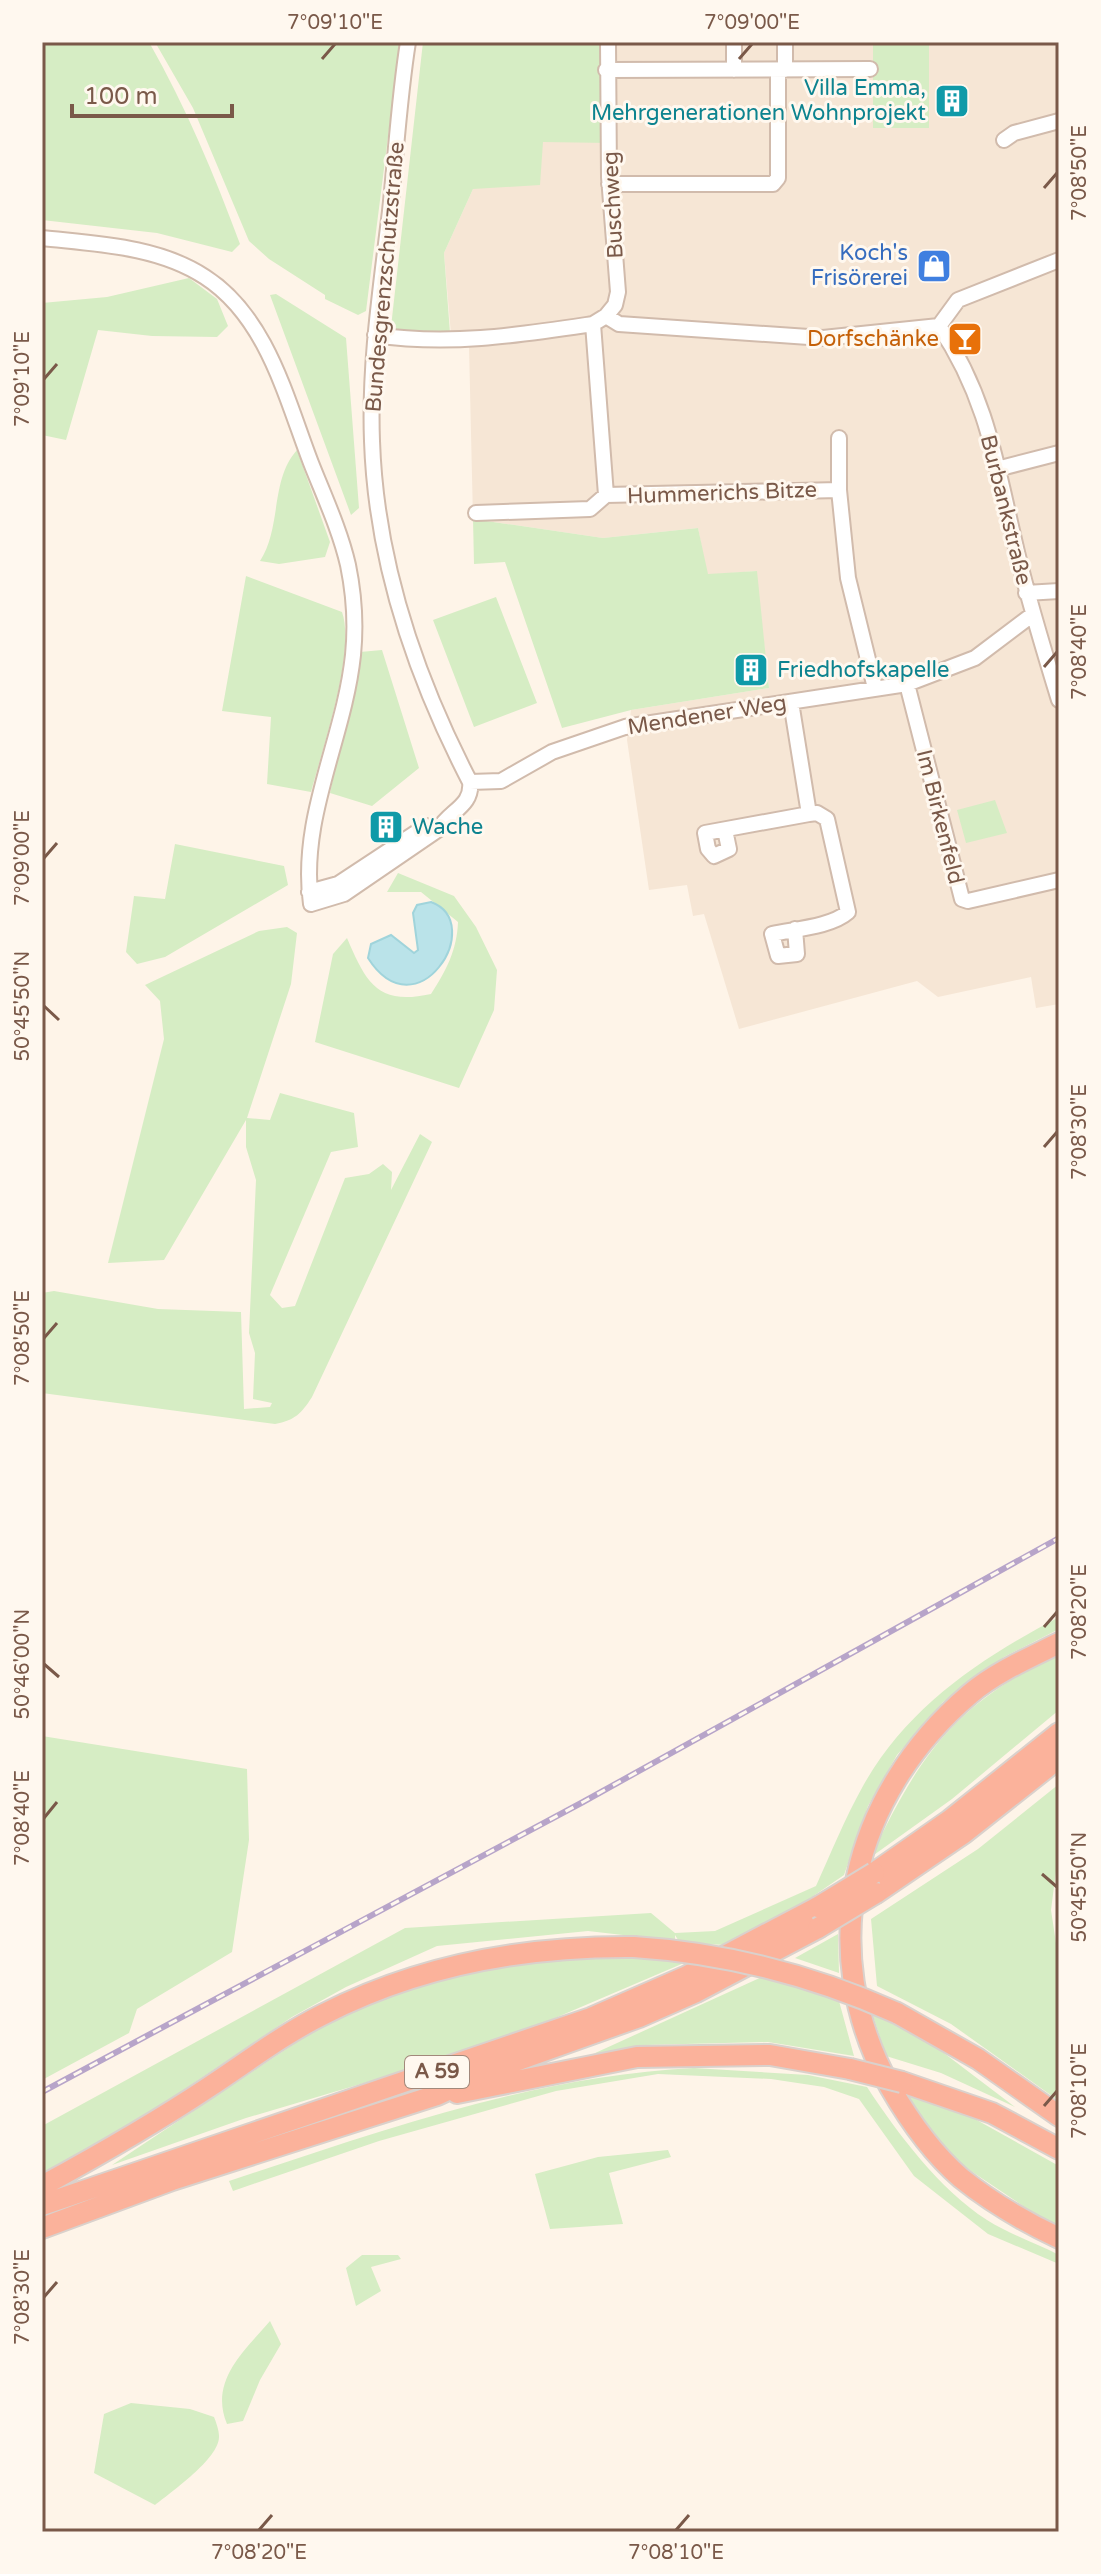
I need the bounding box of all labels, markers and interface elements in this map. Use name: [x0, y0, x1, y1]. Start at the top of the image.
text: 7°09'10"E: [287, 11, 383, 35]
text: 7°09'00"E: [704, 11, 800, 35]
scale bar: [72, 68, 232, 118]
place label: Villa Emma, Mehrgenerationen Wohnprojekt: [591, 75, 926, 126]
text: 100 m: [84, 82, 158, 111]
building icon: Villa Emma, Mehrgenerationen Wohnprojekt: [933, 82, 971, 120]
text: 7°08'50"E: [1068, 125, 1092, 221]
street label: Bundesgrenzschutzstraße: [360, 141, 410, 413]
street label: Buschweg: [597, 151, 629, 259]
place label: Koch's Frisörerei: [811, 240, 908, 291]
shop icon: Koch's Frisörerei: [915, 247, 953, 285]
bar icon: Dorfschänke: [946, 320, 984, 358]
place label: Dorfschänke: [807, 326, 939, 352]
text: 7°09'10"E: [11, 331, 35, 427]
street label: Burbankstraße: [975, 432, 1037, 588]
street label: Hummerichs Bitze: [626, 477, 818, 509]
text: 7°08'40"E: [1068, 604, 1092, 700]
building icon: Friedhofskapelle: [732, 651, 770, 689]
place label: Friedhofskapelle: [777, 657, 950, 683]
street label: Mendener Weg: [626, 690, 788, 740]
street label: Im Birkenfeld: [911, 747, 969, 887]
building icon: Wache: [367, 808, 405, 846]
text: 7°09'00"E: [11, 810, 35, 906]
place label: Wache: [412, 814, 483, 840]
text: 50°45'50"N: [11, 951, 35, 1061]
text: 7°08'30"E: [1068, 1084, 1092, 1180]
text: 7°08'50"E: [11, 1290, 35, 1386]
text: 7°08'20"E: [1068, 1564, 1092, 1660]
text: 50°46'00"N: [11, 1609, 35, 1719]
text: 7°08'40"E: [11, 1770, 35, 1866]
text: 50°45'50"N: [1068, 1832, 1092, 1942]
text: 7°08'10"E: [1068, 2043, 1092, 2139]
road number: A 59: [405, 2056, 469, 2088]
text: 7°08'30"E: [11, 2249, 35, 2345]
text: 7°08'20"E: [211, 2541, 307, 2565]
text: 7°08'10"E: [628, 2541, 724, 2565]

